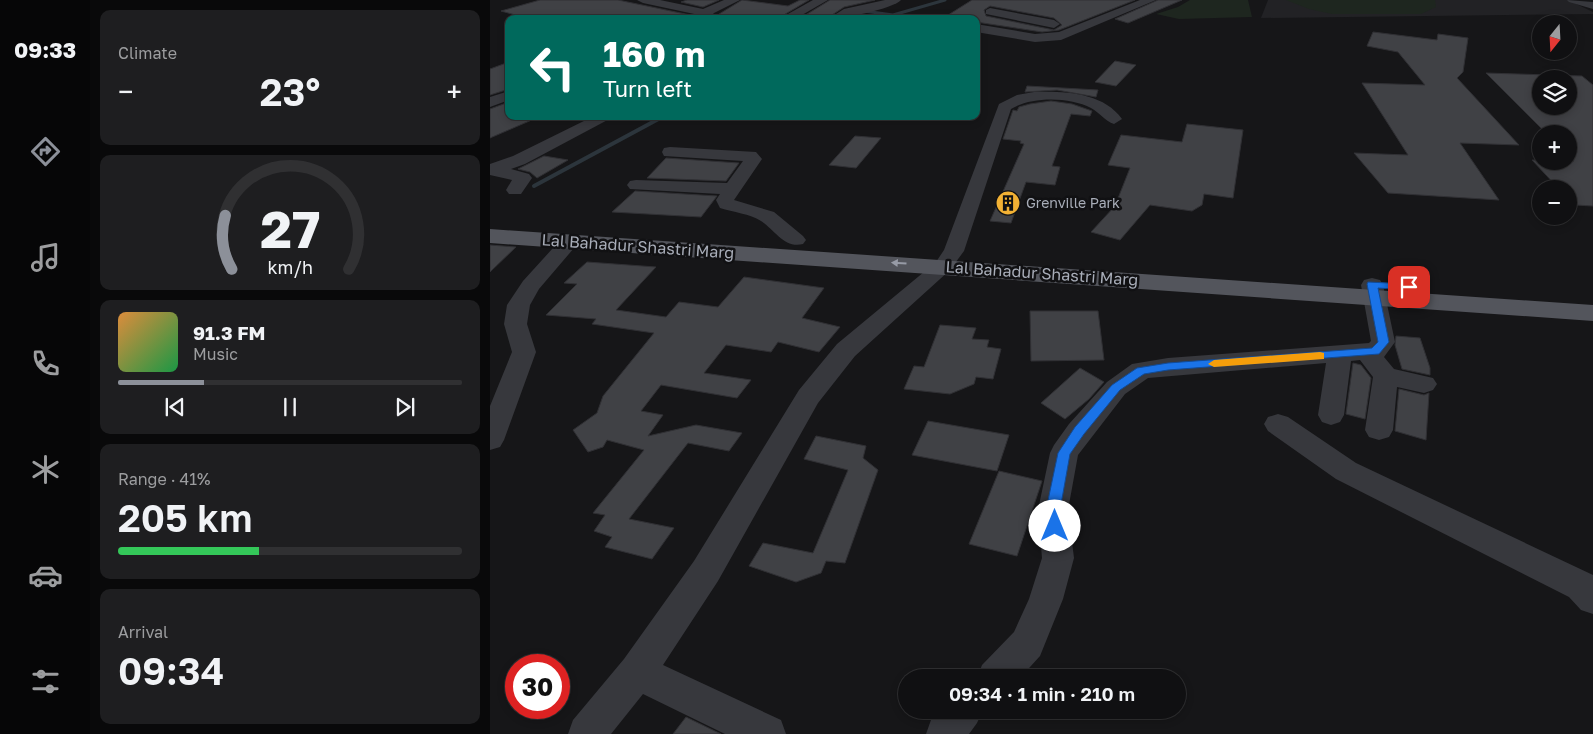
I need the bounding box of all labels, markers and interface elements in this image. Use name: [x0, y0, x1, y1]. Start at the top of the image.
north arrow: [1532, 15, 1578, 60]
map controls: [1532, 15, 1577, 225]
text: 160 m: [603, 33, 705, 75]
icon: left: [520, 35, 585, 100]
text: 09:33: [14, 36, 76, 63]
text: Climate: [118, 43, 177, 63]
text: 23°: [260, 69, 320, 114]
button: layers: [1532, 70, 1577, 115]
text: −: [118, 75, 133, 108]
text: +: [447, 75, 462, 108]
text: Turn left: [603, 75, 692, 102]
button: +: [1532, 125, 1577, 170]
icon: directions: [28, 134, 63, 169]
button: −: [1532, 180, 1577, 225]
building icon: Grenville Park: [995, 190, 1021, 216]
place label: Grenville Park: [1026, 194, 1120, 211]
text: 27: [260, 197, 320, 259]
street label: Lal Bahadur Shastri Marg: [541, 229, 735, 263]
icon: music: [28, 240, 63, 275]
text: km/h: [267, 256, 313, 278]
street label: Lal Bahadur Shastri Marg: [945, 256, 1139, 290]
one-way arrow: [890, 259, 906, 267]
pin: [1388, 266, 1430, 308]
icon: arrive: [1395, 273, 1423, 301]
text: 91.3 FM: [193, 321, 266, 344]
text: Music: [193, 344, 238, 364]
icon: phone: [28, 346, 63, 381]
icon: previous: [161, 393, 189, 421]
icon: pause: [276, 393, 304, 421]
icon: next: [391, 393, 419, 421]
icon: climate: [28, 452, 63, 487]
text: Range · 41%: [118, 469, 210, 489]
text: 205 km: [118, 495, 252, 540]
position arrow: [1028, 499, 1080, 551]
icon: car: [28, 558, 63, 593]
text: Arrival: [118, 622, 168, 642]
text: 09:34: [118, 648, 225, 693]
speed limit sign: 30: [505, 654, 570, 719]
icon: filters: [28, 664, 63, 699]
text: 09:34 · 1 min · 210 m: [949, 682, 1135, 705]

